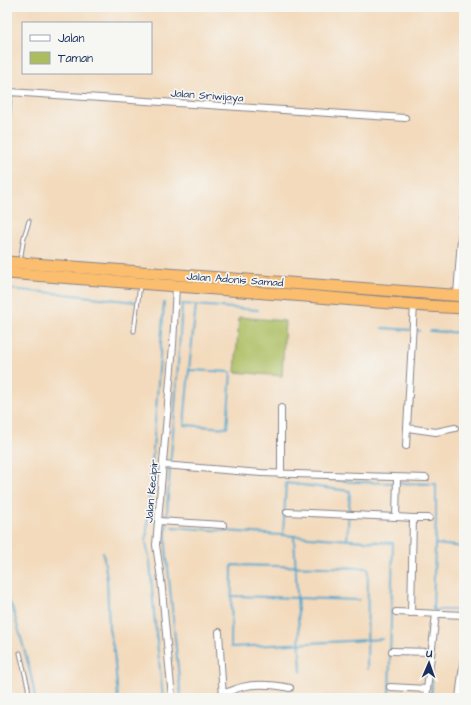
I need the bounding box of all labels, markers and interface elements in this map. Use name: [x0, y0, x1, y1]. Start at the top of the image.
legend: [22, 22, 152, 74]
text: Jalan: [58, 30, 84, 47]
text: Taman: [58, 50, 93, 67]
street label: Jalan Sriwijaya: [170, 85, 244, 107]
street label: Jalan Adonis Samad: [186, 269, 284, 290]
street label: Jalan Kecipir: [141, 459, 162, 523]
north arrow: [409, 643, 449, 683]
text: U: [425, 646, 433, 661]

